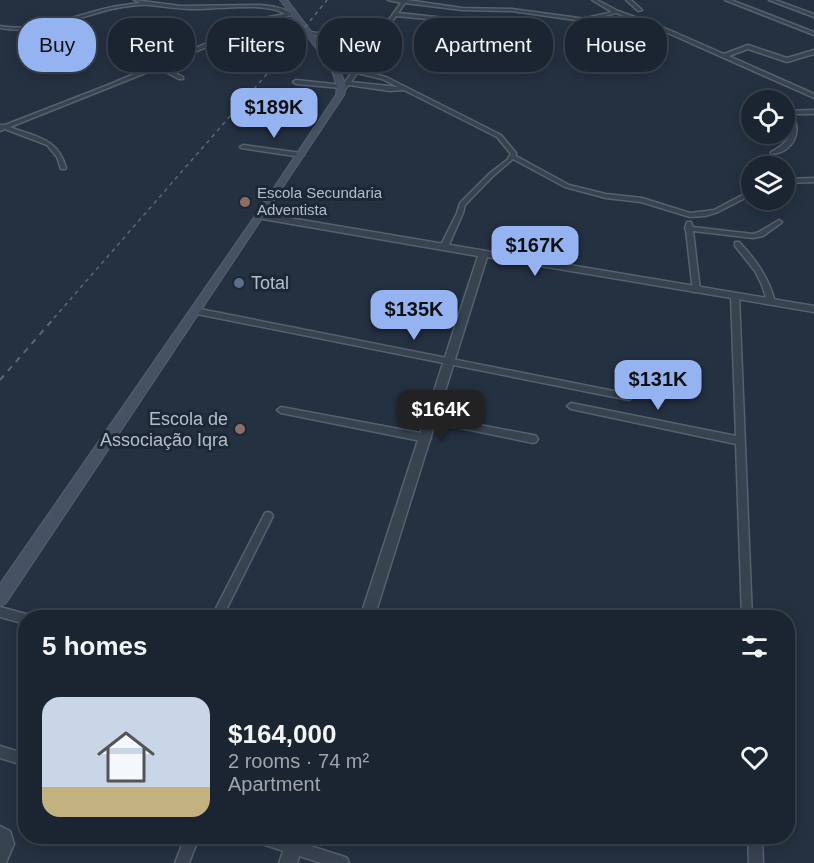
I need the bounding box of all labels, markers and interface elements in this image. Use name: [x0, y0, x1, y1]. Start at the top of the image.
chip: Buy: [18, 18, 96, 72]
chip: Rent: [108, 18, 195, 72]
chip: Filters: [207, 18, 306, 72]
chip: New: [318, 18, 402, 72]
chip: Apartment: [414, 18, 553, 72]
chip: House: [565, 18, 667, 72]
pin: $189K: [232, 88, 316, 139]
map controls: [741, 90, 795, 210]
button: locate: [741, 90, 795, 144]
text: $189K: [245, 96, 303, 118]
button: layers: [741, 156, 795, 210]
place label: Escola Secundaria Adventista: [257, 184, 383, 218]
marker: Escola Secundaria Adventista: [238, 195, 252, 209]
pin: $167K: [493, 226, 577, 277]
text: $167K: [506, 234, 564, 256]
place label: Total: [251, 273, 289, 293]
marker: Total: [232, 276, 246, 290]
pin: $135K: [372, 290, 456, 341]
text: $135K: [385, 298, 443, 320]
pin: $131K: [616, 360, 700, 411]
text: $131K: [629, 368, 687, 390]
pin: $164K: [399, 390, 483, 441]
text: $164K: [412, 398, 470, 420]
place label: Escola de Associação Iqra: [100, 409, 229, 450]
marker: Escola de Associação Iqra: [233, 422, 247, 436]
icon: filters: [738, 630, 771, 663]
text: 5 homes: [42, 631, 148, 661]
text: $164,000: [228, 719, 336, 749]
icon: home: [90, 721, 162, 793]
icon: heart: [738, 741, 771, 774]
text: 2 rooms · 74 m²: [228, 750, 369, 772]
text: Apartment: [228, 773, 320, 795]

